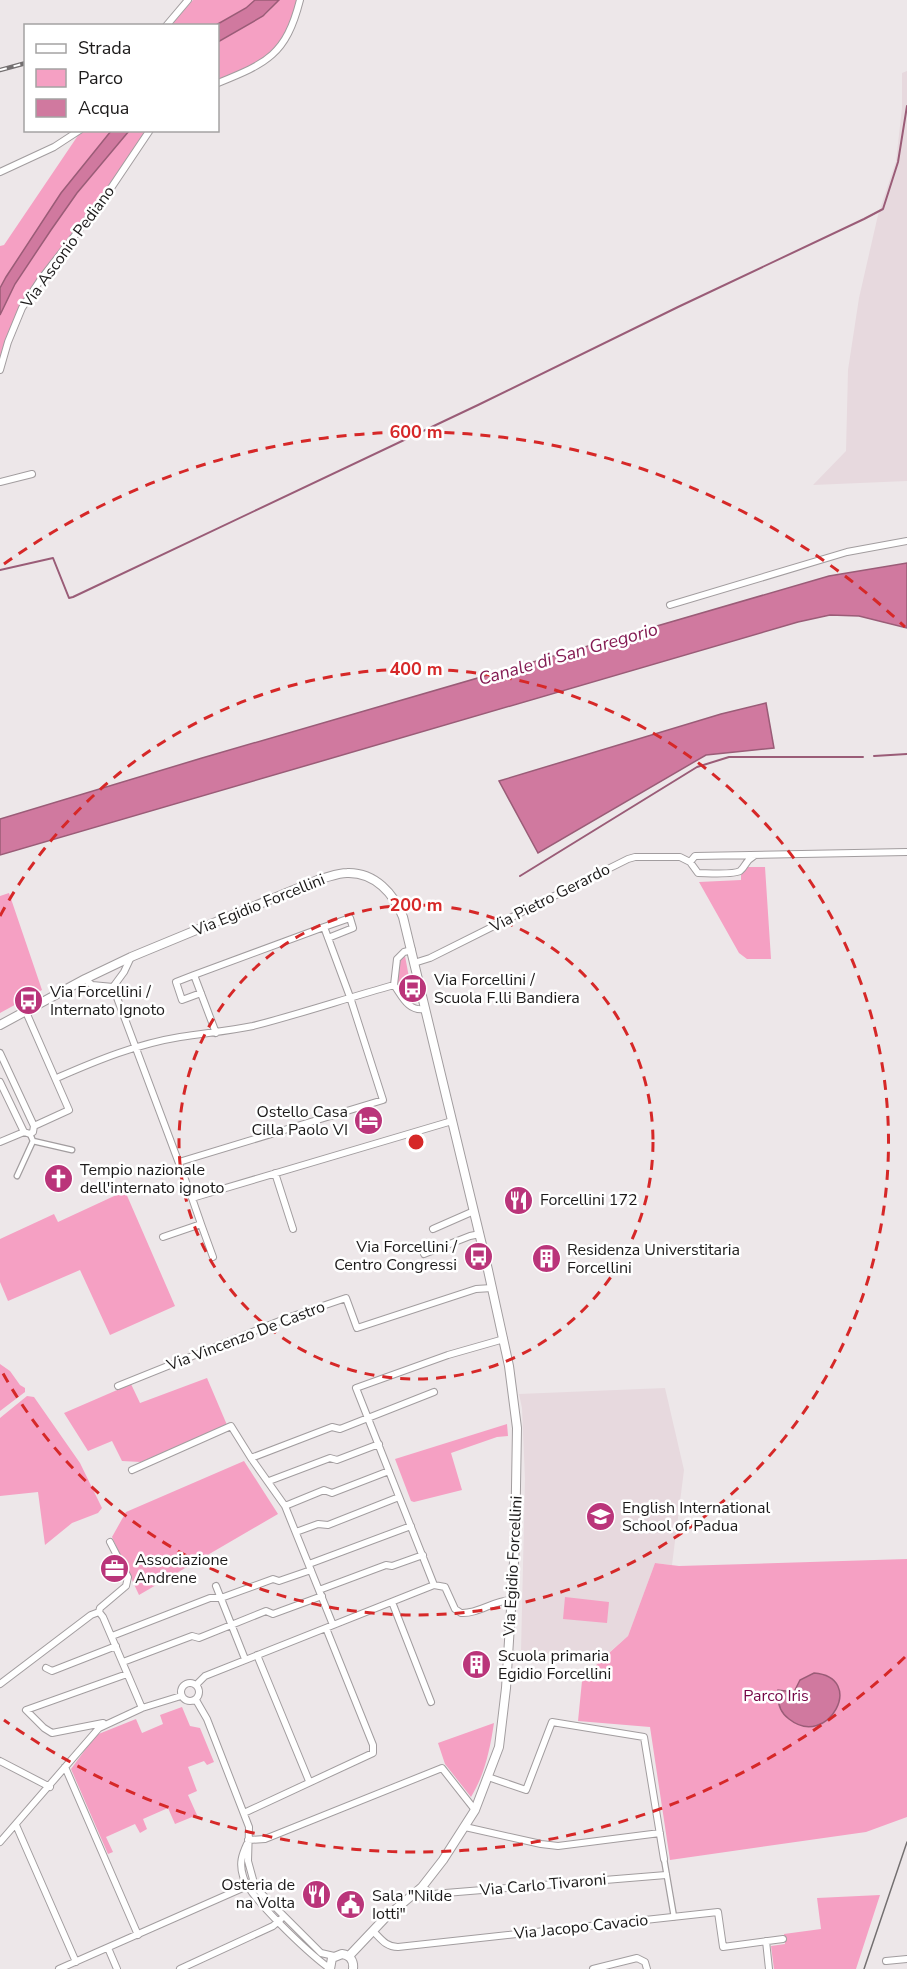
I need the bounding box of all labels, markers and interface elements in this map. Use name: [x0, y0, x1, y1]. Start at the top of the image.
legend: [24, 24, 219, 132]
text: Strada: [78, 36, 131, 60]
text: Parco: [78, 66, 123, 90]
text: Acqua: [78, 96, 129, 120]
street label: Via Asconio Pediano: [16, 181, 120, 313]
text: 600 m: [389, 420, 443, 444]
water label: Canale di San Gregorio: [476, 617, 660, 691]
text: 400 m: [389, 657, 443, 681]
street label: Via Pietro Gerardo: [485, 858, 614, 938]
street label: Via Egidio Forcellini: [189, 868, 328, 942]
text: 200 m: [389, 893, 443, 917]
place label: Via Forcellini / Scuola F.lli Bandiera: [433, 969, 580, 1009]
bus stop icon: Via Forcellini / Scuola F.lli Bandiera: [397, 973, 429, 1005]
place label: Via Forcellini / Internato Ignoto: [49, 981, 165, 1021]
bus stop icon: Via Forcellini / Internato Ignoto: [13, 985, 45, 1017]
place label: Ostello Casa Cilla Paolo VI: [252, 1101, 348, 1141]
hotel icon: Ostello Casa Cilla Paolo VI: [353, 1105, 385, 1137]
centre of rings: [406, 1132, 426, 1152]
place label: Tempio nazionale dell'internato ignoto: [80, 1159, 224, 1199]
church icon: Tempio nazionale dell'internato ignoto: [43, 1163, 75, 1195]
restaurant icon: Forcellini 172: [503, 1184, 535, 1216]
place label: Forcellini 172: [540, 1189, 638, 1211]
place label: Via Forcellini / Centro Congressi: [334, 1236, 457, 1276]
place label: Residenza Universtitaria Forcellini: [567, 1239, 740, 1279]
bus stop icon: Via Forcellini / Centro Congressi: [462, 1240, 494, 1272]
building icon: Residenza Universtitaria Forcellini: [530, 1243, 562, 1275]
street label: Via Vincenzo De Castro: [163, 1296, 328, 1377]
street label: Via Egidio Forcellini: [498, 1495, 528, 1638]
place label: English International School of Padua: [622, 1497, 770, 1537]
school or university icon: English International School of Padua: [585, 1501, 617, 1533]
place label: Associazione Andrene: [135, 1549, 228, 1589]
office icon: Associazione Andrene: [98, 1553, 130, 1585]
place label: Scuola primaria Egidio Forcellini: [498, 1645, 611, 1685]
building icon: Scuola primaria Egidio Forcellini: [461, 1649, 493, 1681]
park label: Parco Iris: [743, 1685, 809, 1707]
street label: Via Carlo Tivaroni: [478, 1869, 607, 1902]
place label: Osteria de na Volta: [221, 1874, 295, 1914]
restaurant icon: Osteria de na Volta: [300, 1878, 332, 1910]
place label: Sala "Nilde Iotti": [372, 1885, 452, 1925]
public building icon: Sala "Nilde Iotti": [335, 1889, 367, 1921]
street label: Via Jacopo Cavacio: [512, 1909, 649, 1945]

